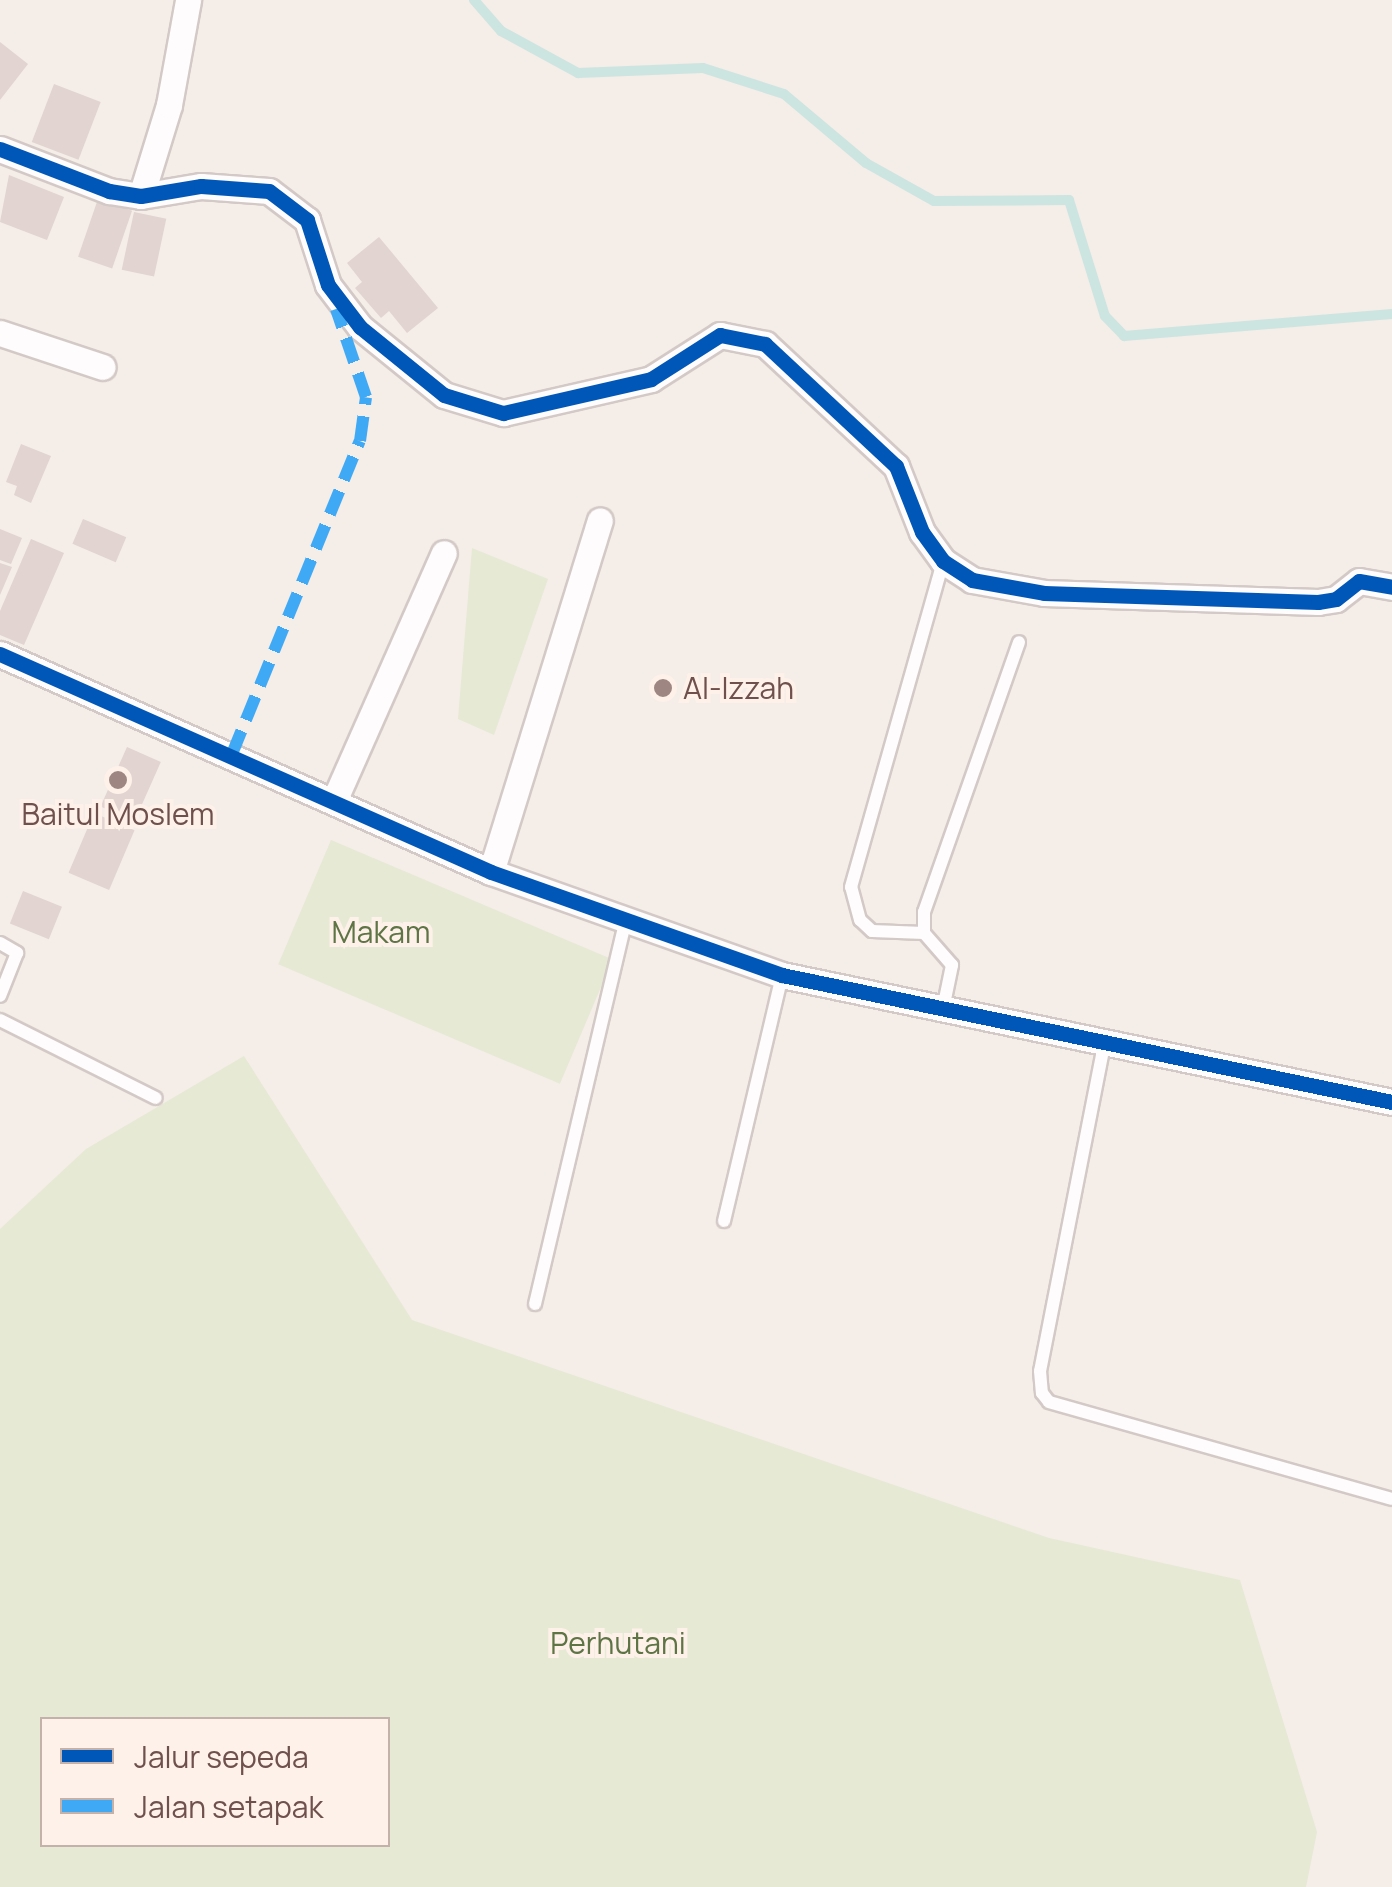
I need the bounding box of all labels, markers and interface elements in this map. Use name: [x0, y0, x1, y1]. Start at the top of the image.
place label: Al-Izzah: [683, 670, 794, 706]
marker: Al-Izzah: [652, 677, 674, 699]
marker: Baitul Moslem: [107, 769, 129, 791]
place label: Baitul Moslem: [22, 796, 214, 832]
park label: Makam: [332, 914, 430, 950]
park label: Perhutani: [550, 1625, 686, 1661]
legend: [40, 1717, 390, 1847]
text: Jalur sepeda: [134, 1736, 309, 1777]
text: Jalan setapak: [134, 1786, 323, 1827]

